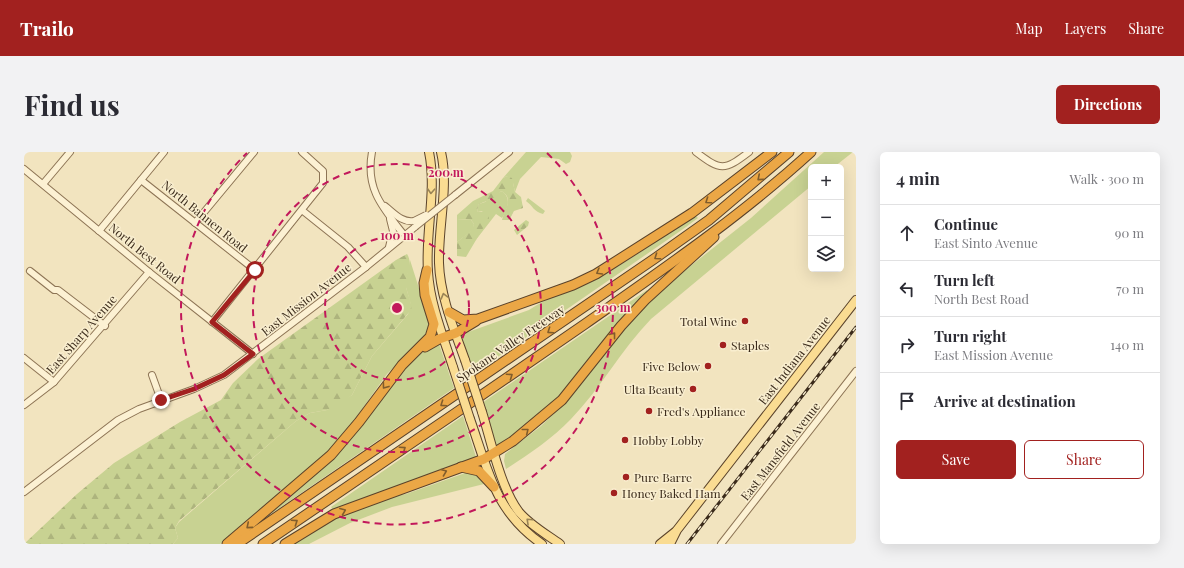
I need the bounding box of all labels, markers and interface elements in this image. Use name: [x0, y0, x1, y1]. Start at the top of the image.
text: Trailo: [20, 15, 74, 41]
text: Map: [1015, 19, 1043, 38]
text: Layers: [1065, 19, 1106, 38]
text: Share: [1128, 19, 1164, 38]
button: Directions: [1056, 85, 1160, 124]
text: Find us: [24, 86, 120, 123]
text: 200 m: [428, 164, 464, 180]
map controls: [808, 164, 844, 272]
button: +: [808, 164, 844, 200]
text: 4 min: [896, 167, 940, 189]
text: Walk · 300 m: [1070, 170, 1144, 187]
one-way arrow: [757, 173, 765, 180]
street label: North Bannen Road: [159, 176, 251, 256]
one-way arrow: [427, 188, 435, 194]
one-way arrow: [706, 197, 713, 204]
button: −: [808, 200, 844, 236]
text: Continue: [934, 214, 998, 234]
street label: North Best Road: [106, 219, 184, 287]
icon: ahead: [896, 222, 918, 244]
text: 90 m: [1115, 224, 1144, 241]
text: 100 m: [380, 227, 414, 243]
text: East Sinto Avenue: [934, 234, 1038, 251]
button: layers: [808, 236, 844, 272]
one-way arrow: [655, 252, 662, 259]
street label: East Mission Avenue: [258, 259, 354, 339]
route start: [246, 261, 264, 279]
one-way arrow: [596, 268, 603, 275]
text: Turn left: [934, 270, 995, 290]
icon: left: [896, 278, 918, 300]
text: 70 m: [1116, 280, 1144, 297]
text: North Best Road: [934, 290, 1029, 307]
street label: East Sharp Avenue: [42, 291, 120, 377]
one-way arrow: [440, 293, 449, 300]
text: 300 m: [596, 299, 631, 315]
centre of rings: [390, 301, 404, 315]
street label: Spokane Valley Freeway: [453, 301, 567, 385]
street label: East Indiana Avenue: [754, 312, 834, 408]
place label: Total Wine: [680, 313, 737, 329]
marker: Total Wine: [740, 316, 750, 326]
one-way arrow: [547, 326, 554, 334]
text: Turn right: [934, 326, 1007, 346]
one-way arrow: [609, 333, 616, 340]
icon: right: [896, 334, 918, 356]
text: 140 m: [1110, 336, 1144, 353]
place label: Staples: [731, 337, 769, 353]
marker: Staples: [718, 340, 728, 350]
text: East Mission Avenue: [934, 346, 1053, 363]
place label: Five Below: [642, 358, 701, 374]
marker: Five Below: [703, 361, 713, 371]
one-way arrow: [506, 374, 513, 381]
place label: Ulta Beauty: [624, 381, 685, 397]
one-way arrow: [382, 382, 390, 389]
marker: Ulta Beauty: [688, 384, 698, 394]
icon: arrive: [896, 390, 918, 412]
route end: [152, 391, 170, 409]
text: Arrive at destination: [934, 391, 1076, 411]
one-way arrow: [440, 399, 447, 407]
street label: East Mansfield Avenue: [737, 399, 823, 503]
place label: Fred's Appliance: [657, 403, 746, 419]
marker: Fred's Appliance: [644, 406, 654, 416]
one-way arrow: [522, 428, 529, 435]
place label: Hobby Lobby: [633, 432, 704, 448]
marker: Hobby Lobby: [620, 435, 630, 445]
button: Save: [896, 440, 1016, 479]
button: Share: [1024, 440, 1144, 479]
one-way arrow: [399, 447, 406, 454]
one-way arrow: [441, 469, 448, 477]
place label: Pure Barre: [634, 469, 692, 485]
marker: Pure Barre: [621, 472, 631, 482]
place label: Honey Baked Ham: [622, 485, 721, 501]
marker: Honey Baked Ham: [609, 488, 619, 498]
one-way arrow: [340, 507, 347, 515]
one-way arrow: [526, 518, 534, 526]
one-way arrow: [291, 520, 298, 527]
one-way arrow: [246, 521, 253, 528]

